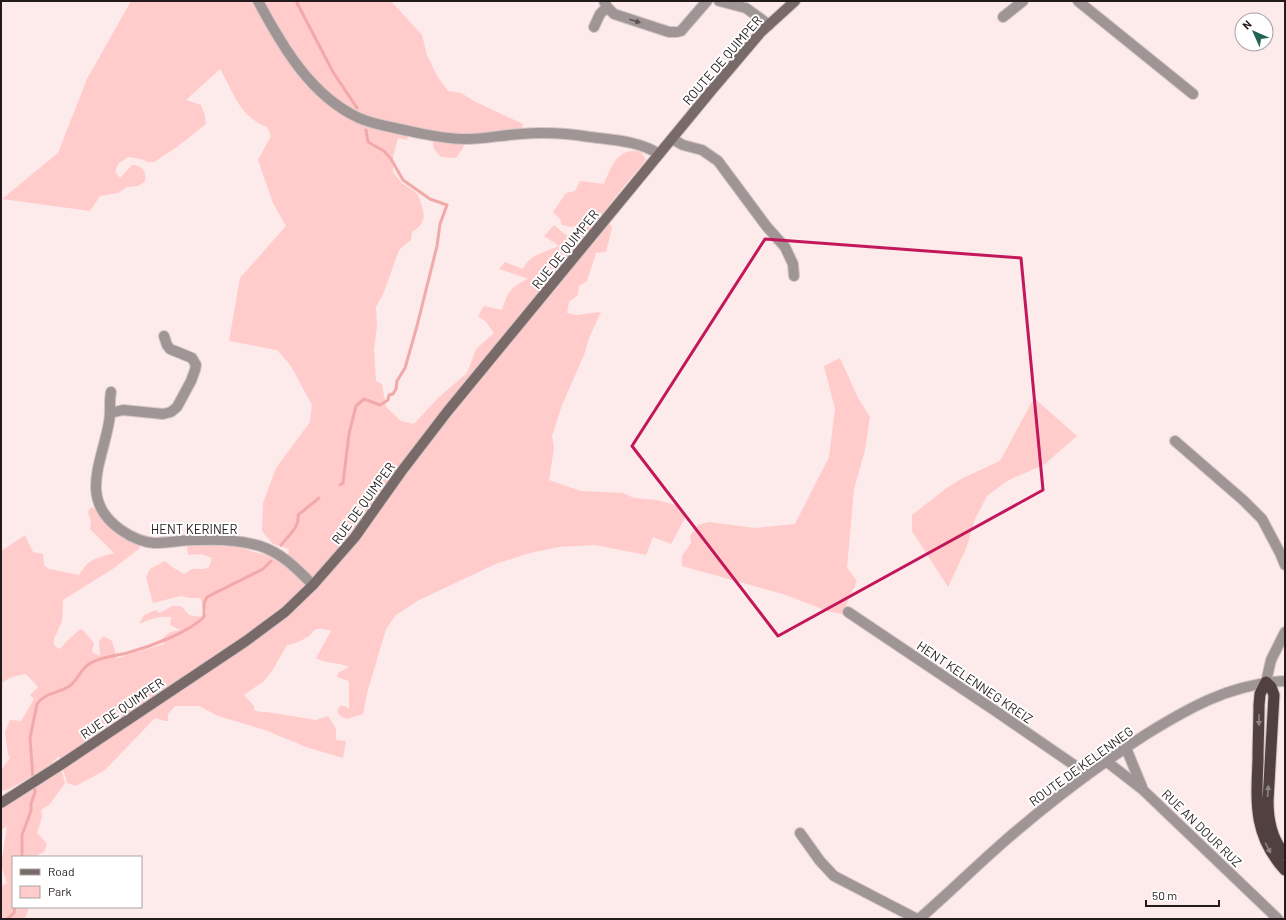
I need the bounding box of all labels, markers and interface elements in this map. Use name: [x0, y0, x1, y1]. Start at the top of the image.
street label: ROUTE DE QUIMPER: [679, 12, 765, 108]
north arrow: [1234, 12, 1274, 52]
text: N: [1239, 17, 1254, 32]
one-way arrow: [629, 18, 641, 24]
street label: RUE DE QUIMPER: [528, 206, 602, 292]
street label: RUE DE QUIMPER: [328, 459, 398, 547]
street label: HENT KERINER: [151, 521, 237, 537]
street label: HENT KELENNEG KREIZ: [914, 637, 1036, 727]
street label: RUE DE QUIMPER: [77, 674, 167, 742]
one-way arrow: [1256, 714, 1262, 727]
street label: ROUTE DE KELENNEG: [1026, 723, 1136, 809]
one-way arrow: [1265, 785, 1272, 797]
street label: RUE AN DOUR RUZ: [1159, 786, 1245, 870]
one-way arrow: [1265, 842, 1272, 854]
legend: [12, 856, 142, 908]
text: Road: [48, 864, 75, 878]
scale bar: [1146, 882, 1219, 908]
text: Park: [48, 884, 72, 898]
text: 50 m: [1152, 888, 1177, 902]

